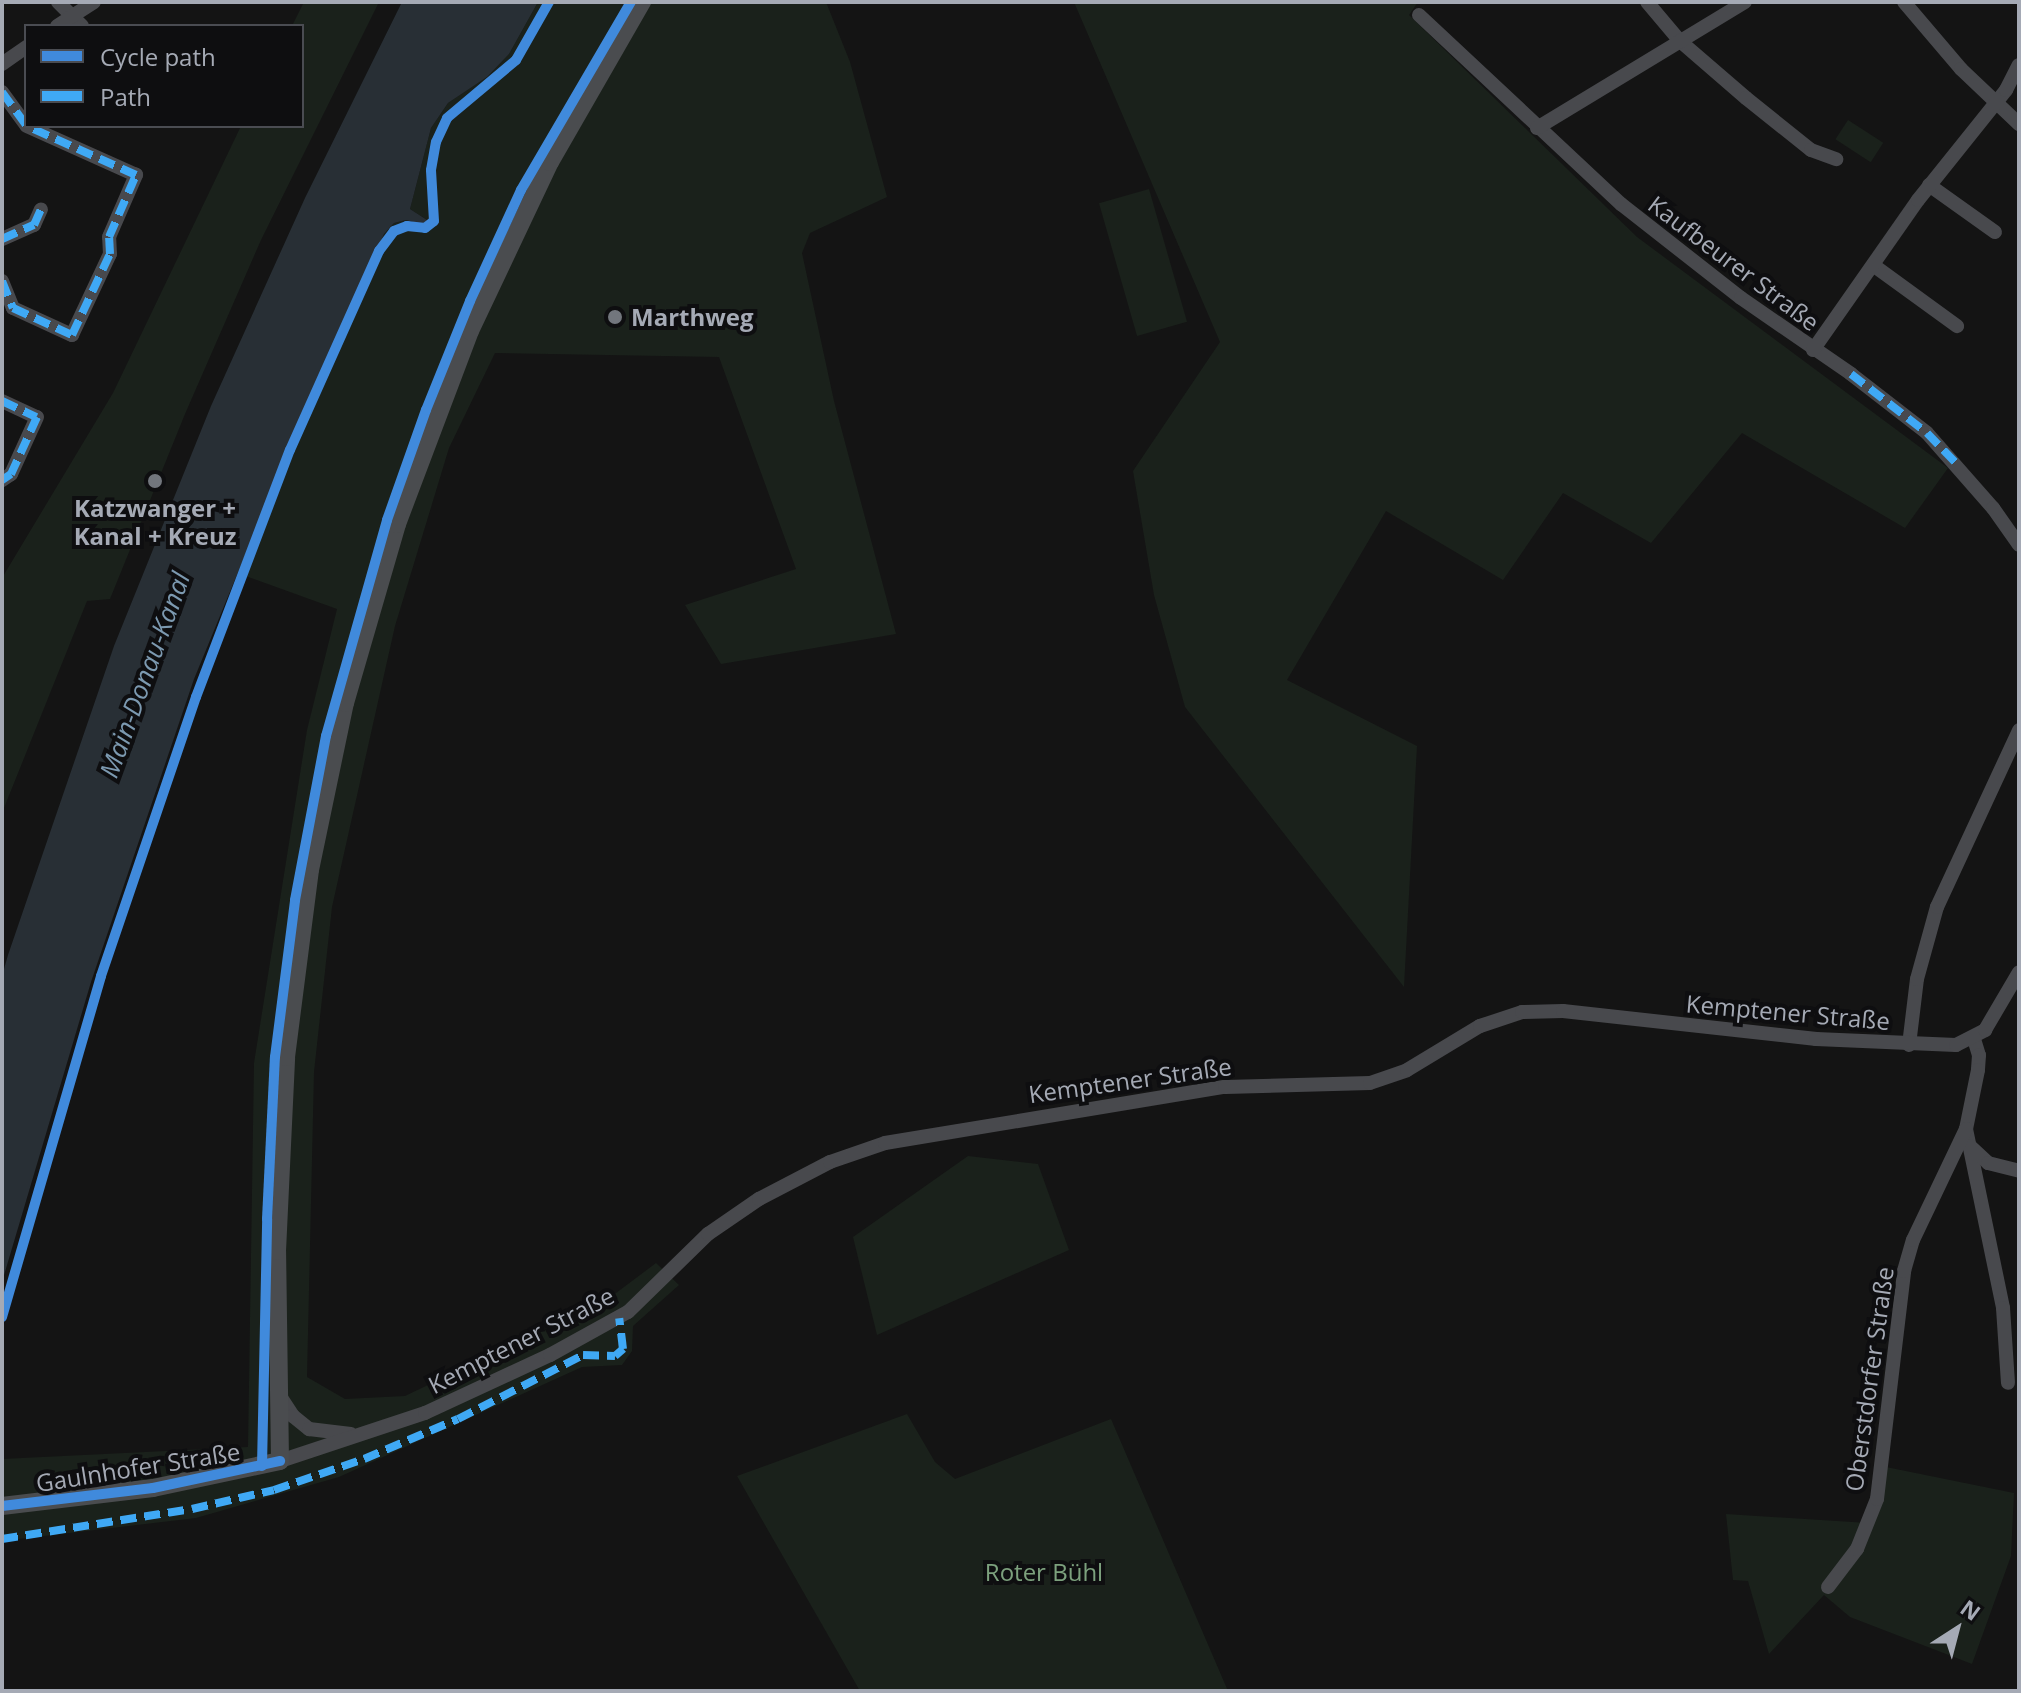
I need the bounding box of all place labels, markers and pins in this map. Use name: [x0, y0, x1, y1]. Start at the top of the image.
place label: Marthweg: [631, 303, 753, 331]
marker: Marthweg: [606, 308, 624, 326]
marker: Katzwanger + Kanal + Kreuz: [146, 472, 164, 490]
place label: Katzwanger + Kanal + Kreuz: [74, 494, 236, 550]

